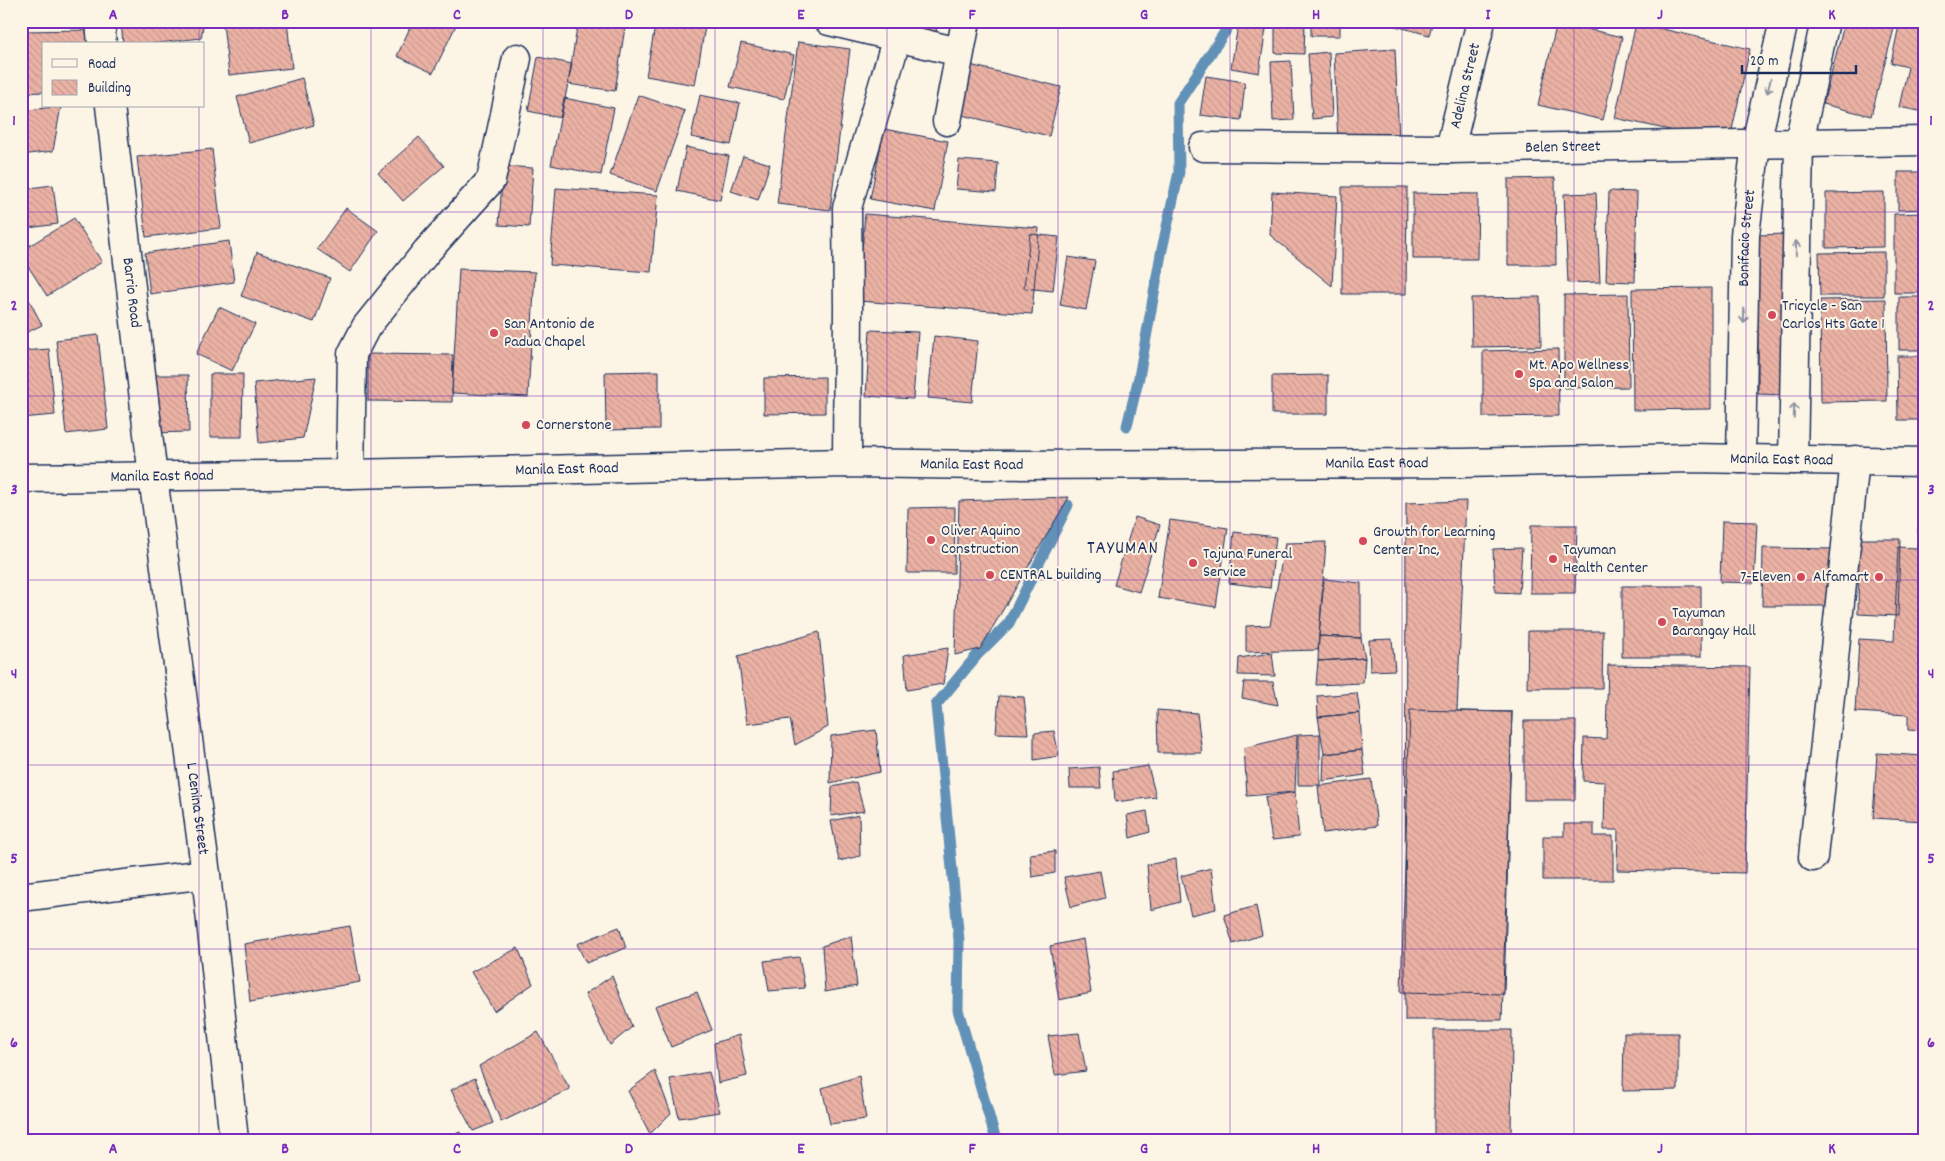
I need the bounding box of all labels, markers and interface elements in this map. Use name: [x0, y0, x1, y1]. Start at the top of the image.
text: A: [109, 4, 118, 27]
text: B: [281, 4, 289, 27]
text: C: [453, 4, 461, 27]
text: D: [625, 4, 634, 27]
text: E: [797, 4, 805, 27]
text: F: [968, 4, 976, 27]
text: G: [1140, 4, 1148, 27]
text: H: [1312, 4, 1320, 27]
text: I: [1486, 4, 1492, 27]
text: J: [1657, 4, 1663, 27]
text: K: [1828, 4, 1836, 27]
street label: Adelina Street: [1444, 40, 1487, 131]
legend: [42, 42, 205, 108]
scale bar: [1742, 42, 1856, 74]
text: 20 m: [1750, 51, 1778, 73]
text: Road: [88, 54, 116, 76]
one-way arrow: [1764, 77, 1773, 93]
text: Building: [88, 78, 131, 100]
text: 1: [12, 110, 16, 133]
text: 1: [1929, 110, 1933, 133]
street label: Belen Street: [1525, 135, 1601, 159]
street label: Bonifacio Street: [1733, 188, 1762, 287]
one-way arrow: [1791, 241, 1801, 257]
street label: Barrio Road: [116, 256, 147, 329]
text: 2: [11, 295, 18, 318]
place label: Tricycle - San Carlos Hts Gate 1: [1782, 295, 1885, 336]
text: 2: [1928, 295, 1935, 318]
one-way arrow: [1739, 308, 1749, 324]
marker: Tricycle - San Carlos Hts Gate 1: [1766, 309, 1778, 321]
place label: San Antonio de Padua Chapel: [504, 313, 594, 354]
marker: San Antonio de Padua Chapel: [488, 327, 500, 339]
place label: Mt. Apo Wellness Spa and Salon: [1529, 354, 1630, 395]
marker: Mt. Apo Wellness Spa and Salon: [1513, 368, 1525, 380]
one-way arrow: [1789, 403, 1799, 420]
place label: Cornerstone: [536, 414, 612, 437]
marker: Cornerstone: [520, 419, 532, 431]
street label: Manila East Road: [1730, 447, 1834, 472]
street label: Manila East Road: [1325, 452, 1429, 475]
street label: Manila East Road: [920, 453, 1024, 477]
street label: Manila East Road: [515, 457, 619, 482]
street label: Manila East Road: [110, 464, 214, 488]
text: 3: [10, 479, 18, 502]
text: 3: [1927, 479, 1935, 502]
place label: Oliver Aquino Construction: [941, 520, 1020, 561]
place label: Growth for Learning Center Inc,: [1373, 521, 1495, 562]
marker: Oliver Aquino Construction: [925, 534, 937, 546]
marker: Growth for Learning Center Inc,: [1357, 535, 1369, 547]
district label: TAYUMAN: [1087, 536, 1159, 563]
place label: Tayuman Health Center: [1563, 539, 1648, 580]
place label: Tajuna Funeral Service: [1203, 543, 1292, 584]
marker: Tayuman Health Center: [1547, 553, 1559, 565]
marker: Tajuna Funeral Service: [1187, 557, 1199, 569]
place label: CENTRAL building: [1000, 564, 1102, 587]
place label: 7-Eleven: [1740, 566, 1791, 589]
place label: Alfamart: [1813, 566, 1869, 589]
marker: CENTRAL building: [984, 569, 996, 581]
marker: 7-Eleven: [1795, 571, 1807, 583]
marker: Alfamart: [1873, 571, 1885, 583]
place label: Tayuman Barangay Hall: [1672, 602, 1756, 643]
marker: Tayuman Barangay Hall: [1656, 616, 1668, 628]
text: 4: [11, 663, 17, 686]
text: 4: [1928, 663, 1934, 686]
street label: L Cenina Street: [180, 761, 215, 856]
text: 5: [10, 848, 18, 871]
text: 5: [1927, 848, 1935, 871]
text: 6: [10, 1032, 18, 1055]
text: 6: [1927, 1032, 1935, 1055]
text: A: [109, 1138, 118, 1161]
text: B: [281, 1138, 289, 1161]
text: C: [453, 1138, 461, 1161]
text: D: [625, 1138, 634, 1161]
text: E: [797, 1138, 805, 1161]
text: F: [968, 1138, 976, 1161]
text: G: [1140, 1138, 1148, 1161]
text: H: [1312, 1138, 1320, 1161]
text: I: [1486, 1138, 1492, 1161]
text: J: [1657, 1138, 1663, 1161]
text: K: [1828, 1138, 1836, 1161]

